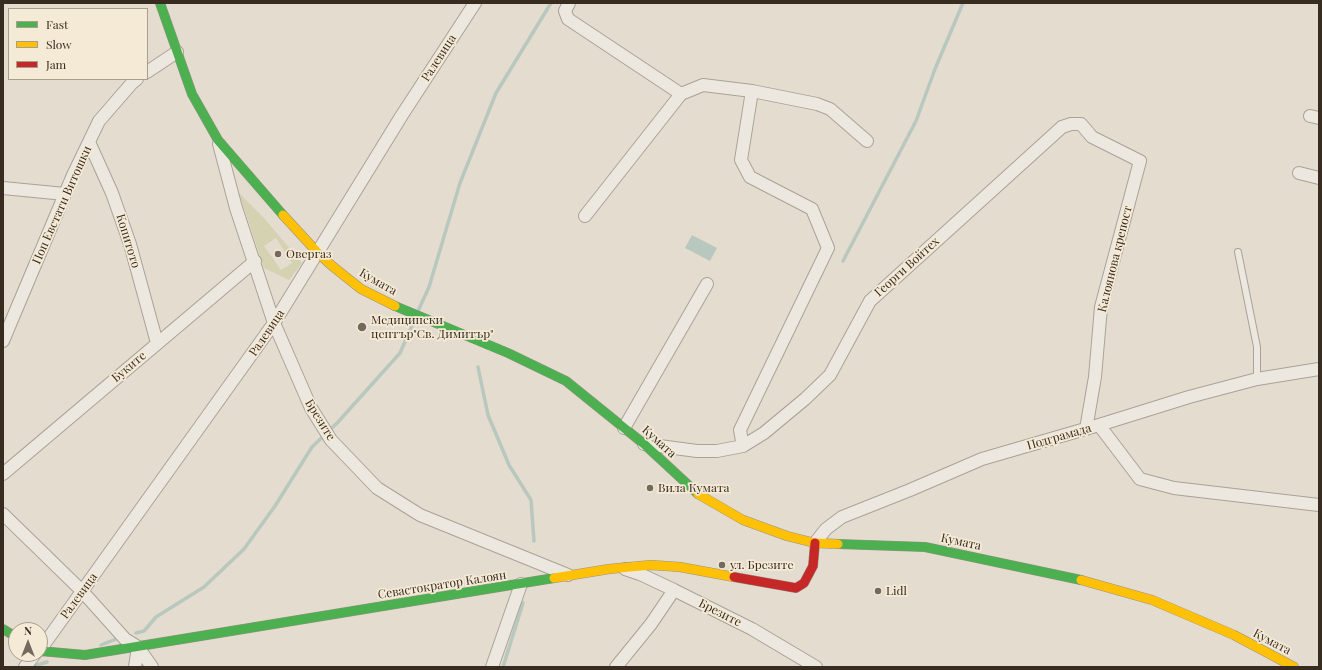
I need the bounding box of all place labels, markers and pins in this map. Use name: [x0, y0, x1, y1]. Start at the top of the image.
place label: Овергаз: [286, 247, 332, 261]
marker: Овергаз: [273, 249, 283, 259]
place label: Медицински център"Св. Димитър": [371, 313, 494, 341]
marker: Медицински център"Св. Димитър": [356, 321, 368, 333]
place label: Вила Кумата: [658, 481, 730, 495]
marker: Вила Кумата: [645, 483, 655, 493]
place label: ул. Брезите: [730, 558, 794, 572]
marker: ул. Брезите: [717, 560, 727, 570]
place label: Lidl: [886, 584, 907, 598]
marker: Lidl: [873, 586, 883, 596]

